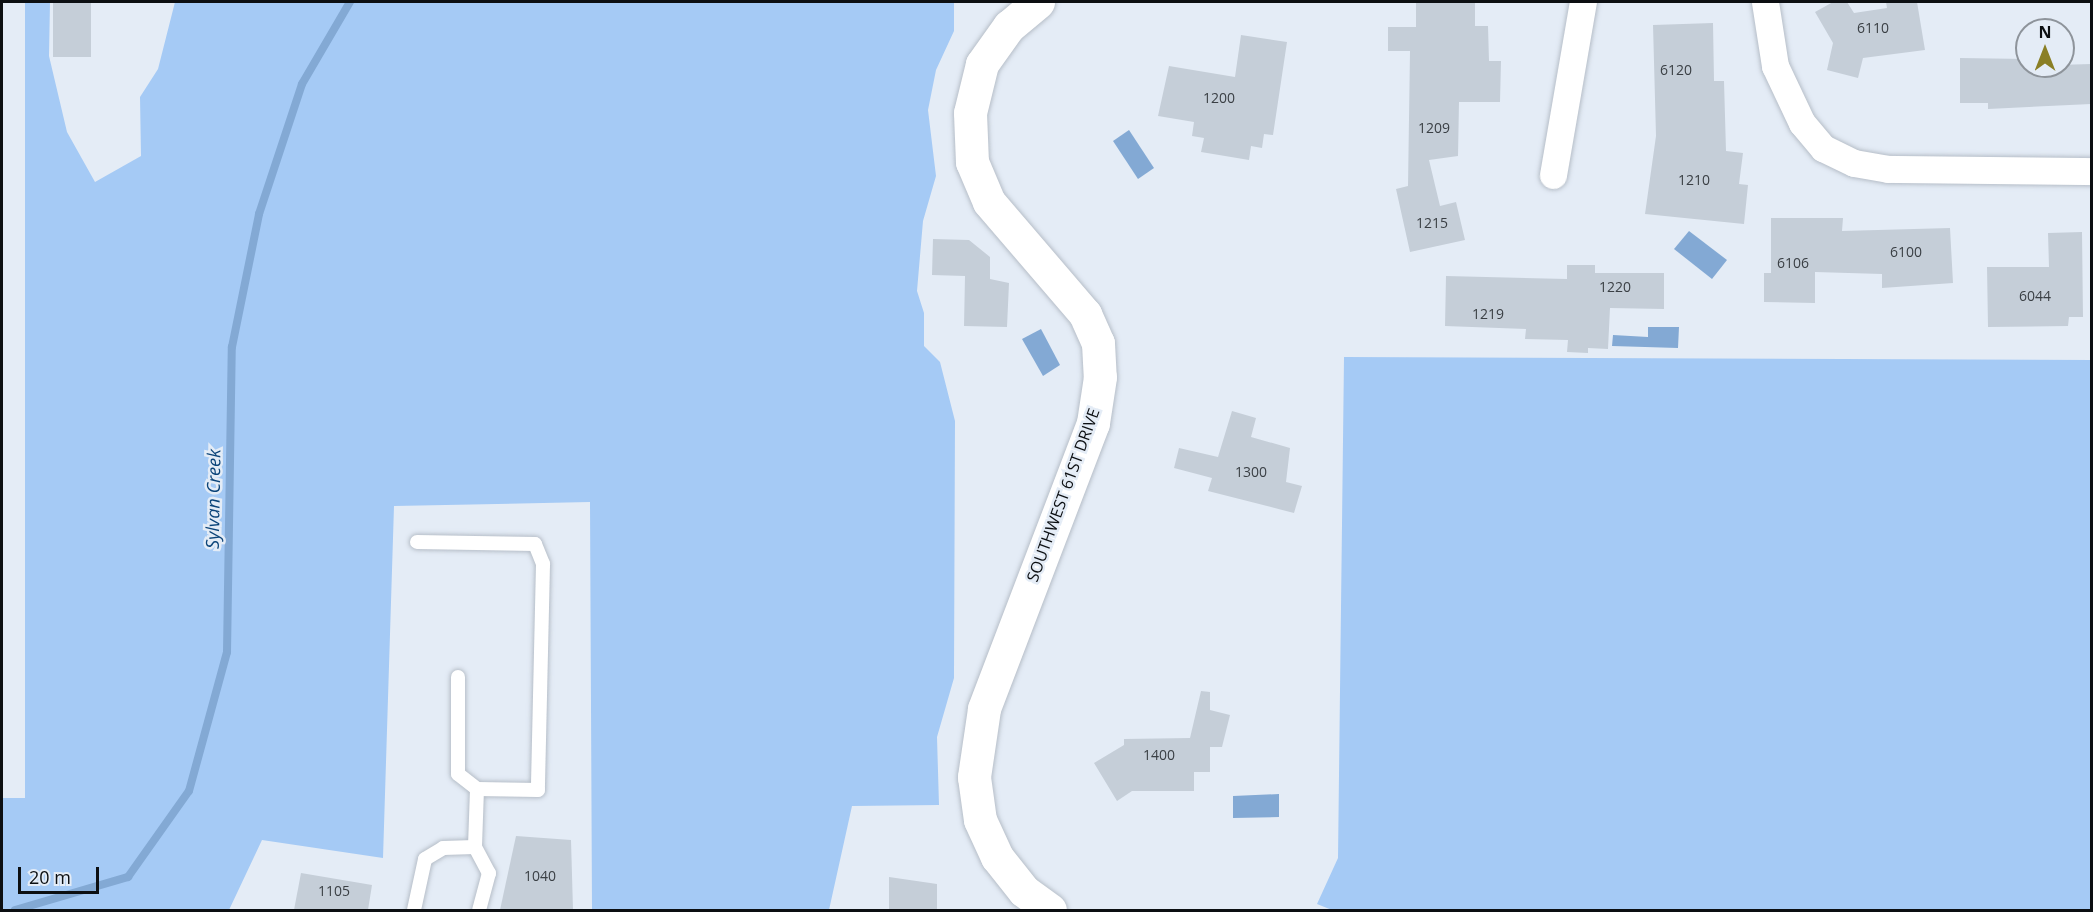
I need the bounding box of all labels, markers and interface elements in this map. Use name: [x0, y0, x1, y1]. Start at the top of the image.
north arrow: [2015, 18, 2075, 78]
house number: 6110: [1857, 20, 1889, 36]
text: N: [2038, 21, 2052, 43]
house number: 6120: [1660, 62, 1692, 78]
house number: 1200: [1203, 90, 1235, 106]
house number: 1209: [1418, 120, 1450, 136]
house number: 1210: [1678, 172, 1710, 188]
house number: 1215: [1416, 215, 1448, 231]
house number: 6100: [1890, 244, 1922, 260]
house number: 6106: [1777, 255, 1809, 271]
house number: 1220: [1599, 279, 1631, 295]
house number: 6044: [2019, 288, 2051, 304]
house number: 1219: [1472, 306, 1504, 322]
street label: SOUTHWEST 61ST DRIVE: [1023, 406, 1103, 584]
water label: Sylvan Creek: [201, 449, 225, 549]
house number: 1300: [1235, 464, 1267, 480]
house number: 1400: [1143, 747, 1175, 763]
scale bar: [21, 855, 102, 893]
text: 20 m: [29, 865, 71, 889]
house number: 1040: [524, 868, 556, 884]
house number: 1105: [318, 883, 350, 899]

